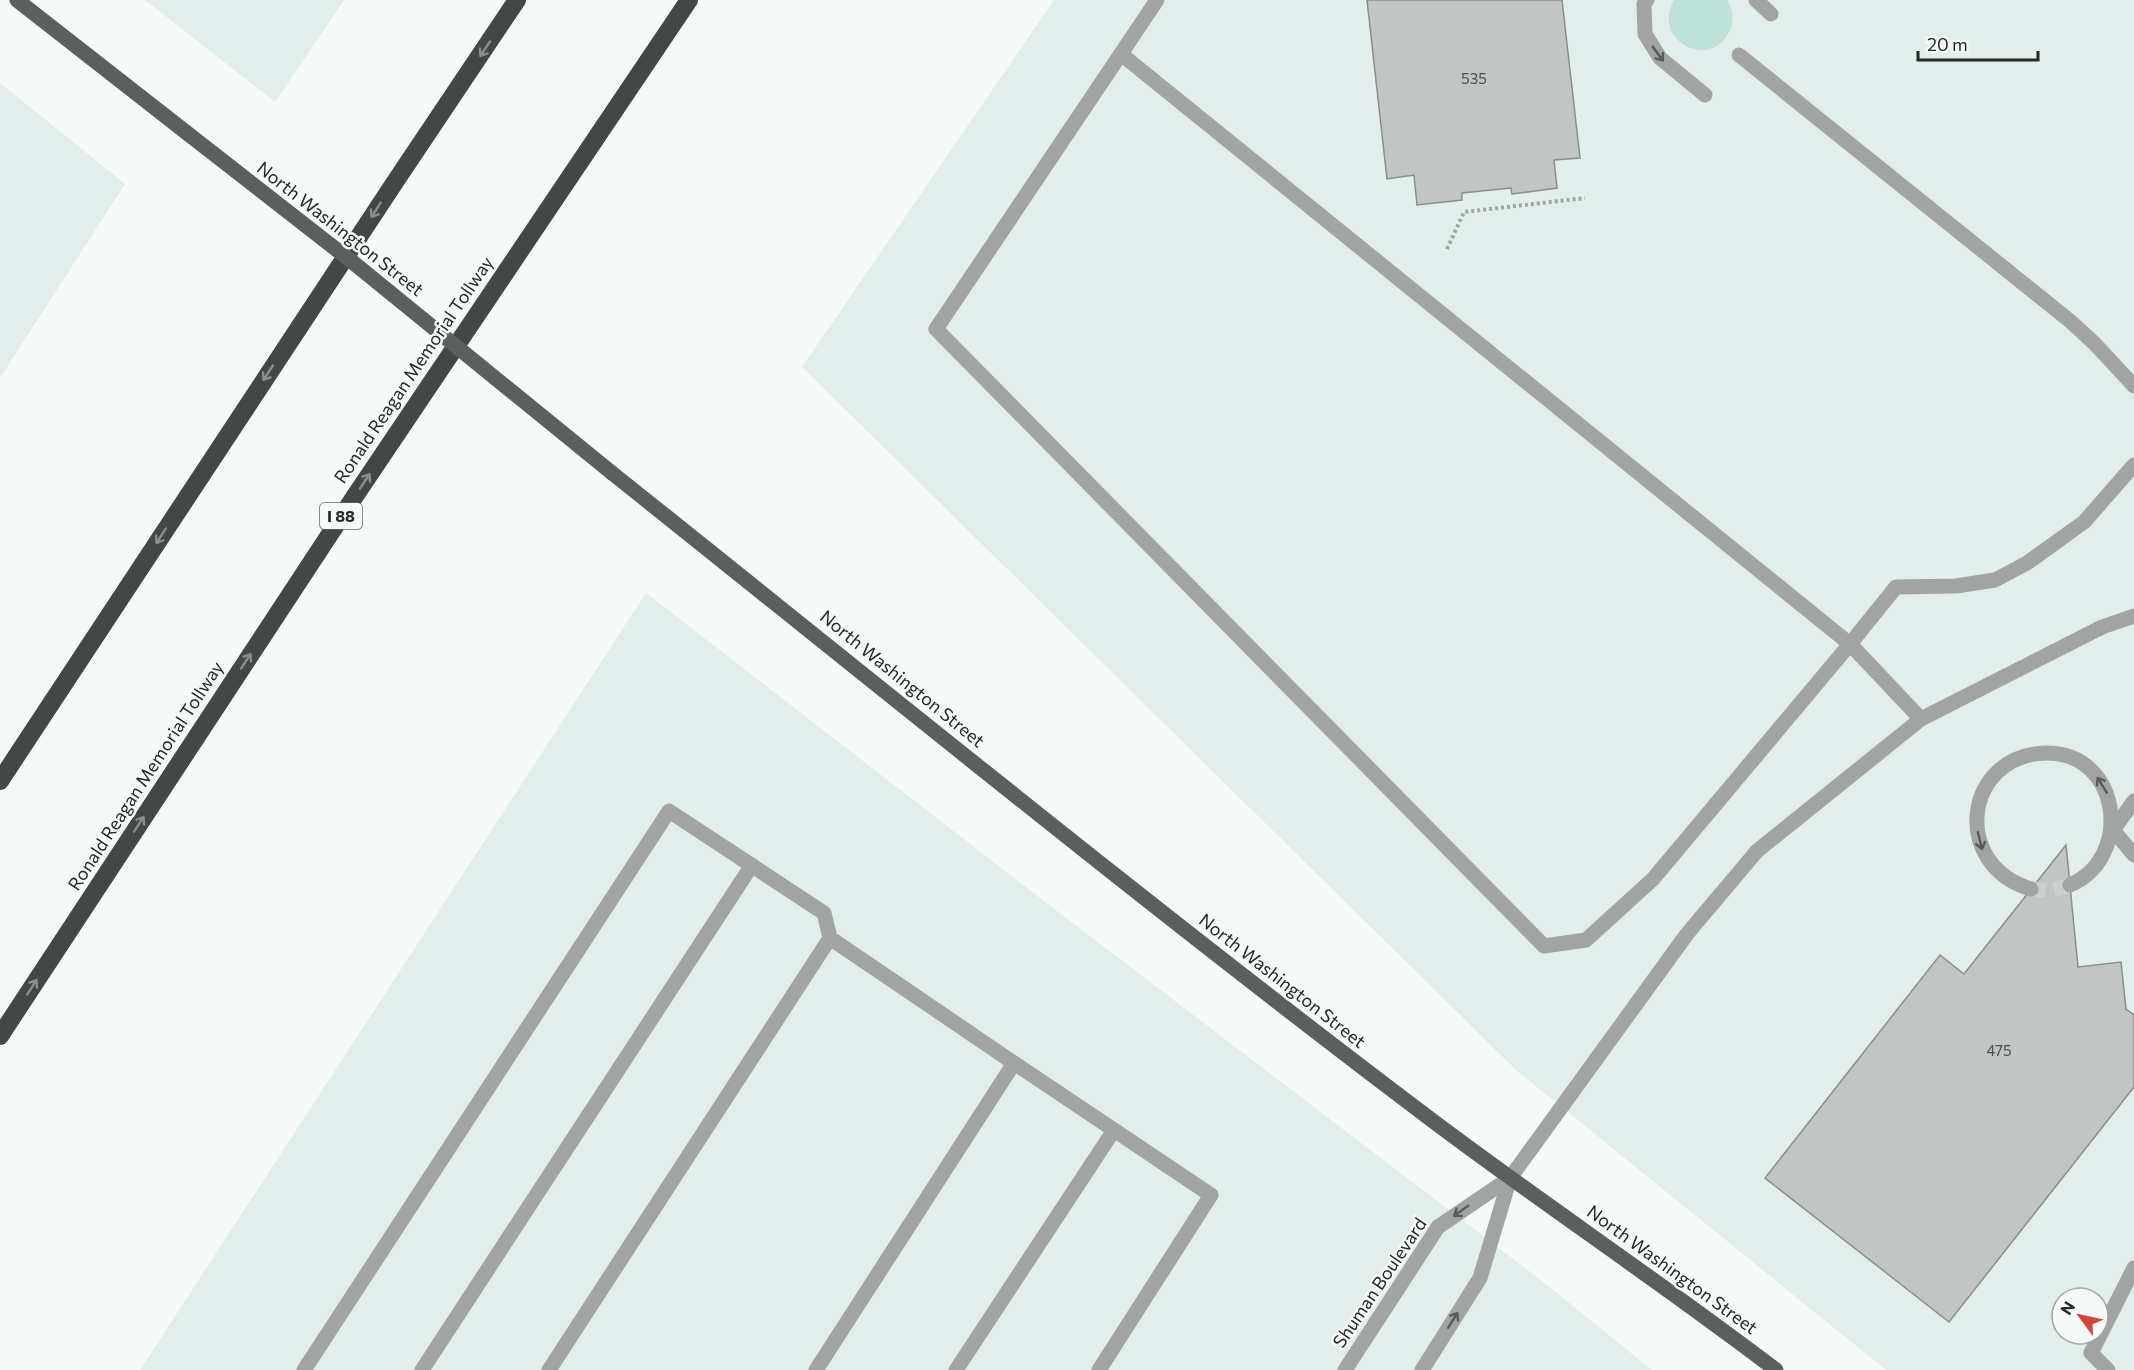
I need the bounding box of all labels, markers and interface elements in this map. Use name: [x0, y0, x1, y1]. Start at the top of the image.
scale bar: [1918, 24, 2038, 62]
text: 20 m: [1927, 33, 1968, 55]
one-way arrow: [478, 40, 491, 57]
one-way arrow: [1651, 45, 1664, 61]
house number: 535: [1461, 69, 1487, 87]
street label: North Washington Street: [253, 156, 428, 300]
one-way arrow: [370, 202, 382, 218]
street label: Ronald Reagan Memorial Tollway: [329, 252, 497, 487]
one-way arrow: [262, 364, 274, 381]
one-way arrow: [359, 473, 371, 490]
road number: I 88: [320, 503, 362, 529]
one-way arrow: [155, 527, 167, 544]
street label: North Washington Street: [816, 605, 989, 751]
one-way arrow: [240, 654, 252, 670]
street label: Ronald Reagan Memorial Tollway: [63, 657, 228, 894]
one-way arrow: [2095, 777, 2107, 794]
one-way arrow: [133, 817, 145, 833]
one-way arrow: [1975, 831, 1987, 850]
street label: North Washington Street: [1195, 908, 1370, 1052]
one-way arrow: [26, 980, 38, 996]
house number: 475: [1986, 1041, 2012, 1059]
street label: North Washington Street: [1583, 1200, 1762, 1338]
one-way arrow: [1454, 1205, 1470, 1217]
street label: Shuman Boulevard: [1328, 1213, 1431, 1352]
north arrow: [2050, 1286, 2110, 1346]
text: N: [2056, 1297, 2078, 1318]
one-way arrow: [1447, 1312, 1460, 1329]

